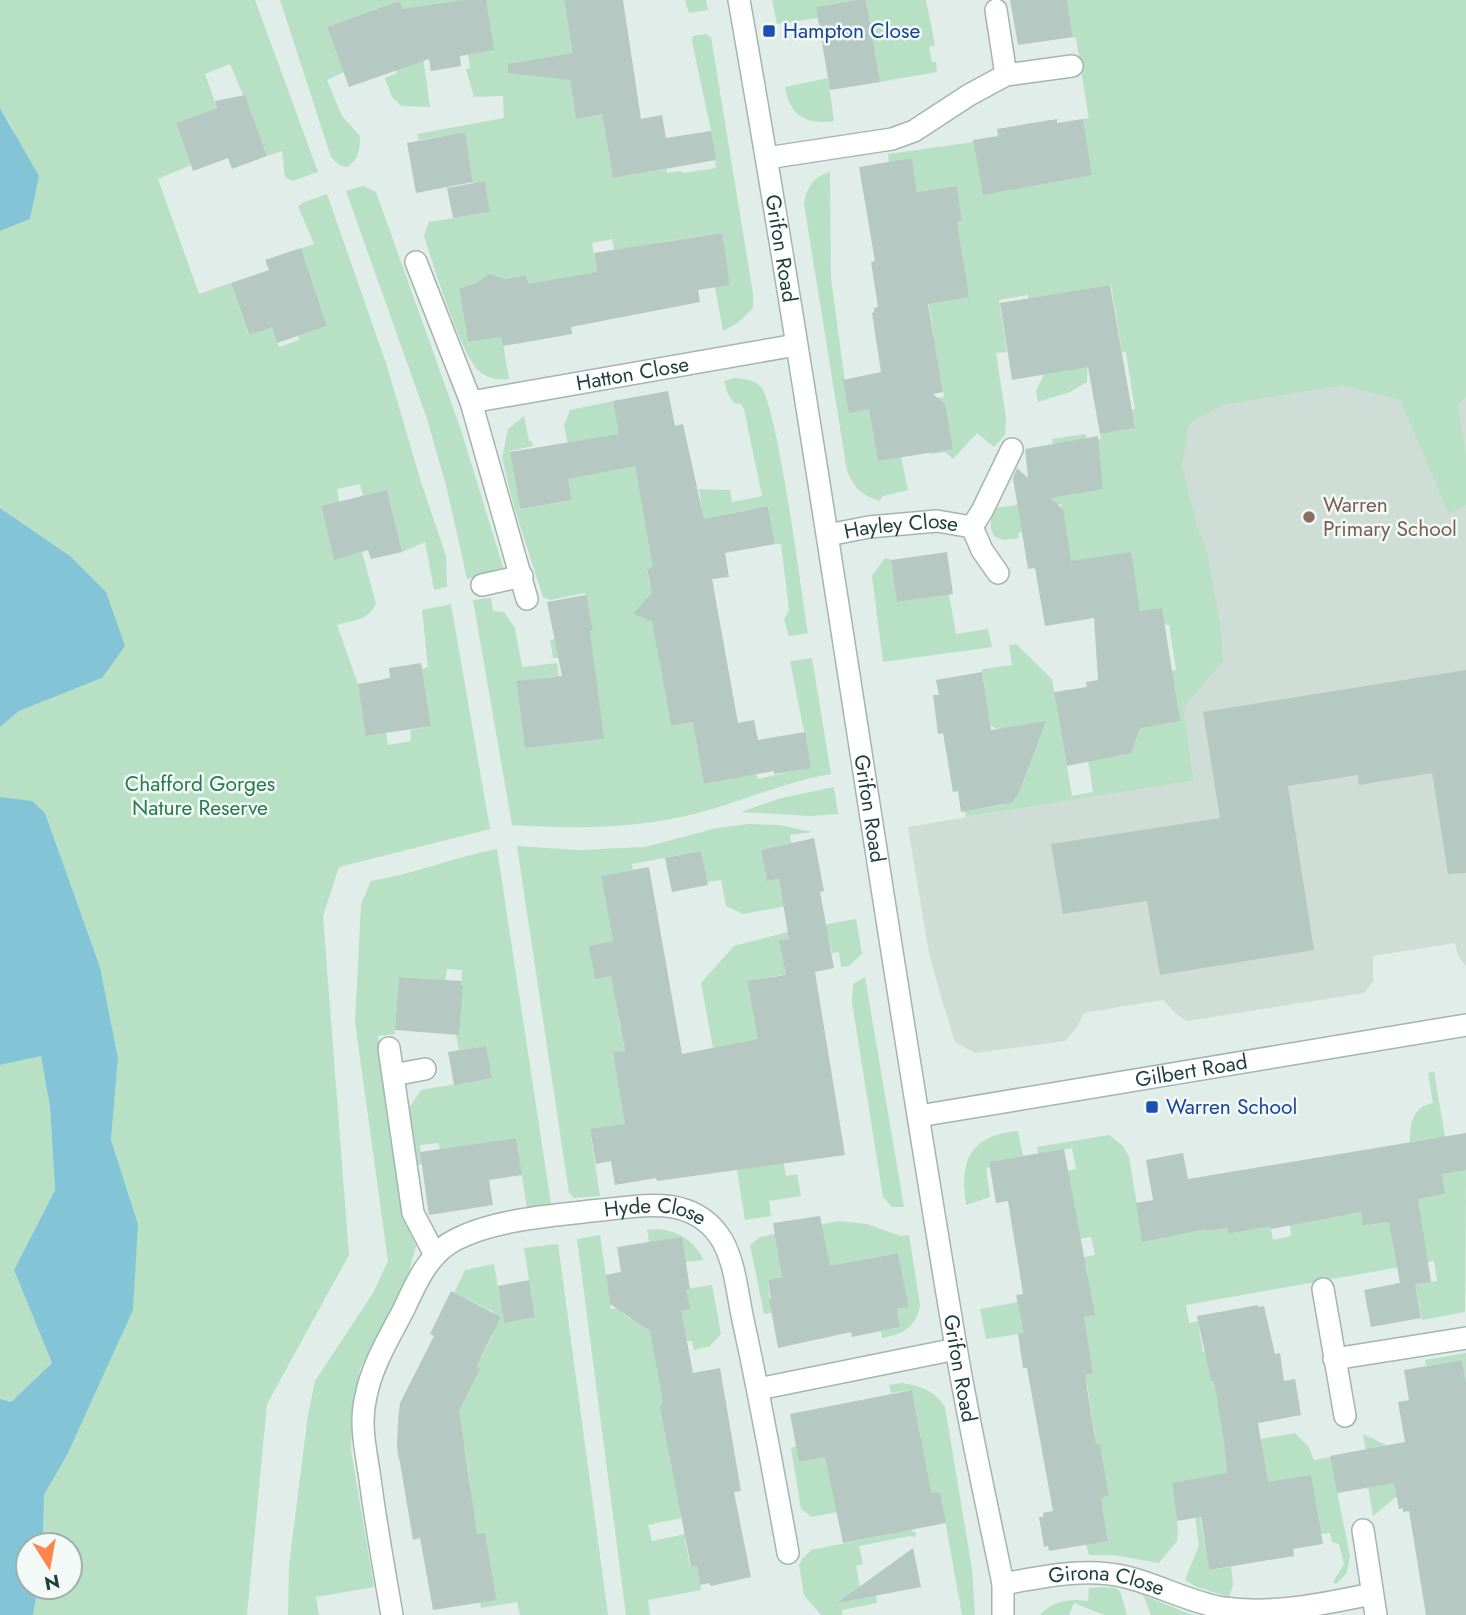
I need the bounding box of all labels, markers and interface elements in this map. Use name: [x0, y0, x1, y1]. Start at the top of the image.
place label: Hampton Close: [783, 16, 920, 46]
marker: Hampton Close: [761, 23, 777, 39]
street label: Grifon Road: [758, 192, 805, 305]
street label: Hatton Close: [574, 349, 691, 398]
place label: Warren Primary School: [1323, 490, 1457, 544]
street label: Hayley Close: [841, 506, 961, 547]
marker: Warren Primary School: [1301, 509, 1317, 525]
street label: Grifon Road: [846, 752, 893, 865]
park label: Chafford Gorges Nature Reserve: [125, 769, 275, 823]
street label: Gilbert Road: [1133, 1047, 1250, 1095]
place label: Warren School: [1166, 1092, 1297, 1122]
marker: Warren School: [1144, 1099, 1160, 1115]
street label: Hyde Close: [602, 1190, 713, 1233]
street label: Grifon Road: [936, 1312, 984, 1425]
north arrow: [14, 1531, 84, 1601]
street label: Girona Close: [1047, 1558, 1169, 1603]
text: N: [42, 1568, 62, 1597]

